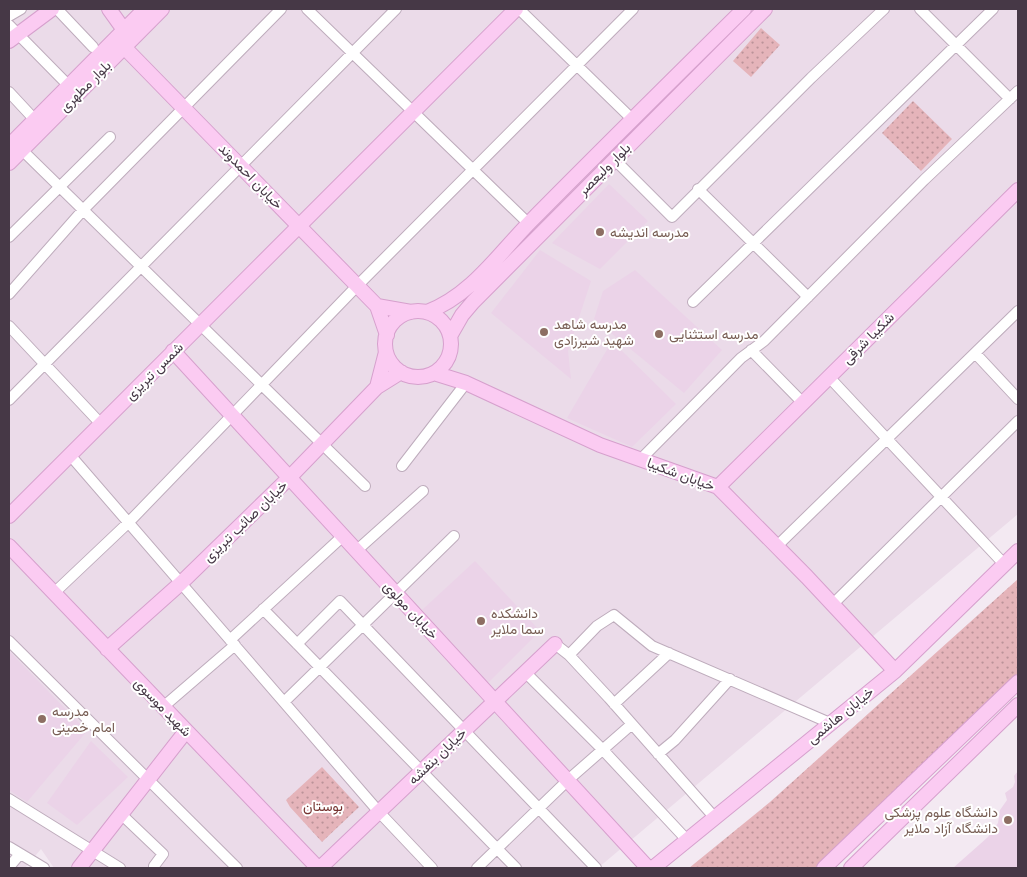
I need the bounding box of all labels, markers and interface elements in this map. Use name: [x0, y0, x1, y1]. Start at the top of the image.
street label: بلوار مطهری: [56, 57, 115, 116]
street label: بلوار ولیعصر: [574, 139, 634, 200]
street label: خیابان احمدوند: [215, 140, 286, 213]
place label: مدرسه اندیشه: [610, 224, 689, 241]
marker: مدرسه اندیشه: [594, 226, 606, 238]
street label: شکیبا شرقی: [839, 309, 898, 368]
place label: مدرسه شاهد شهید شیرزادی: [554, 316, 634, 349]
marker: مدرسه شاهد شهید شیرزادی: [538, 326, 550, 338]
place label: مدرسه استثنایی: [669, 326, 759, 343]
marker: مدرسه استثنایی: [653, 328, 665, 340]
street label: شمس تبریزی: [122, 339, 187, 404]
street label: خیابان شکیبا: [645, 454, 717, 495]
street label: خیابان صائب تبریزی: [200, 477, 291, 566]
street label: خیابان مولوی: [379, 578, 442, 643]
place label: دانشکده سما ملایر: [490, 605, 544, 638]
marker: دانشکده سما ملایر: [475, 615, 487, 627]
street label: شهید موسوی: [130, 674, 195, 740]
street label: خیابان هاشمی: [803, 683, 877, 747]
place label: مدرسه امام خمینی: [52, 703, 115, 736]
marker: مدرسه امام خمینی: [36, 713, 48, 725]
street label: خیابان بنفشه: [405, 724, 470, 788]
park label: بوستان: [303, 798, 343, 815]
place label: دانشگاه علوم پزشکی دانشگاه آزاد ملایر: [884, 804, 998, 837]
marker: دانشگاه علوم پزشکی دانشگاه آزاد ملایر: [1002, 814, 1014, 826]

